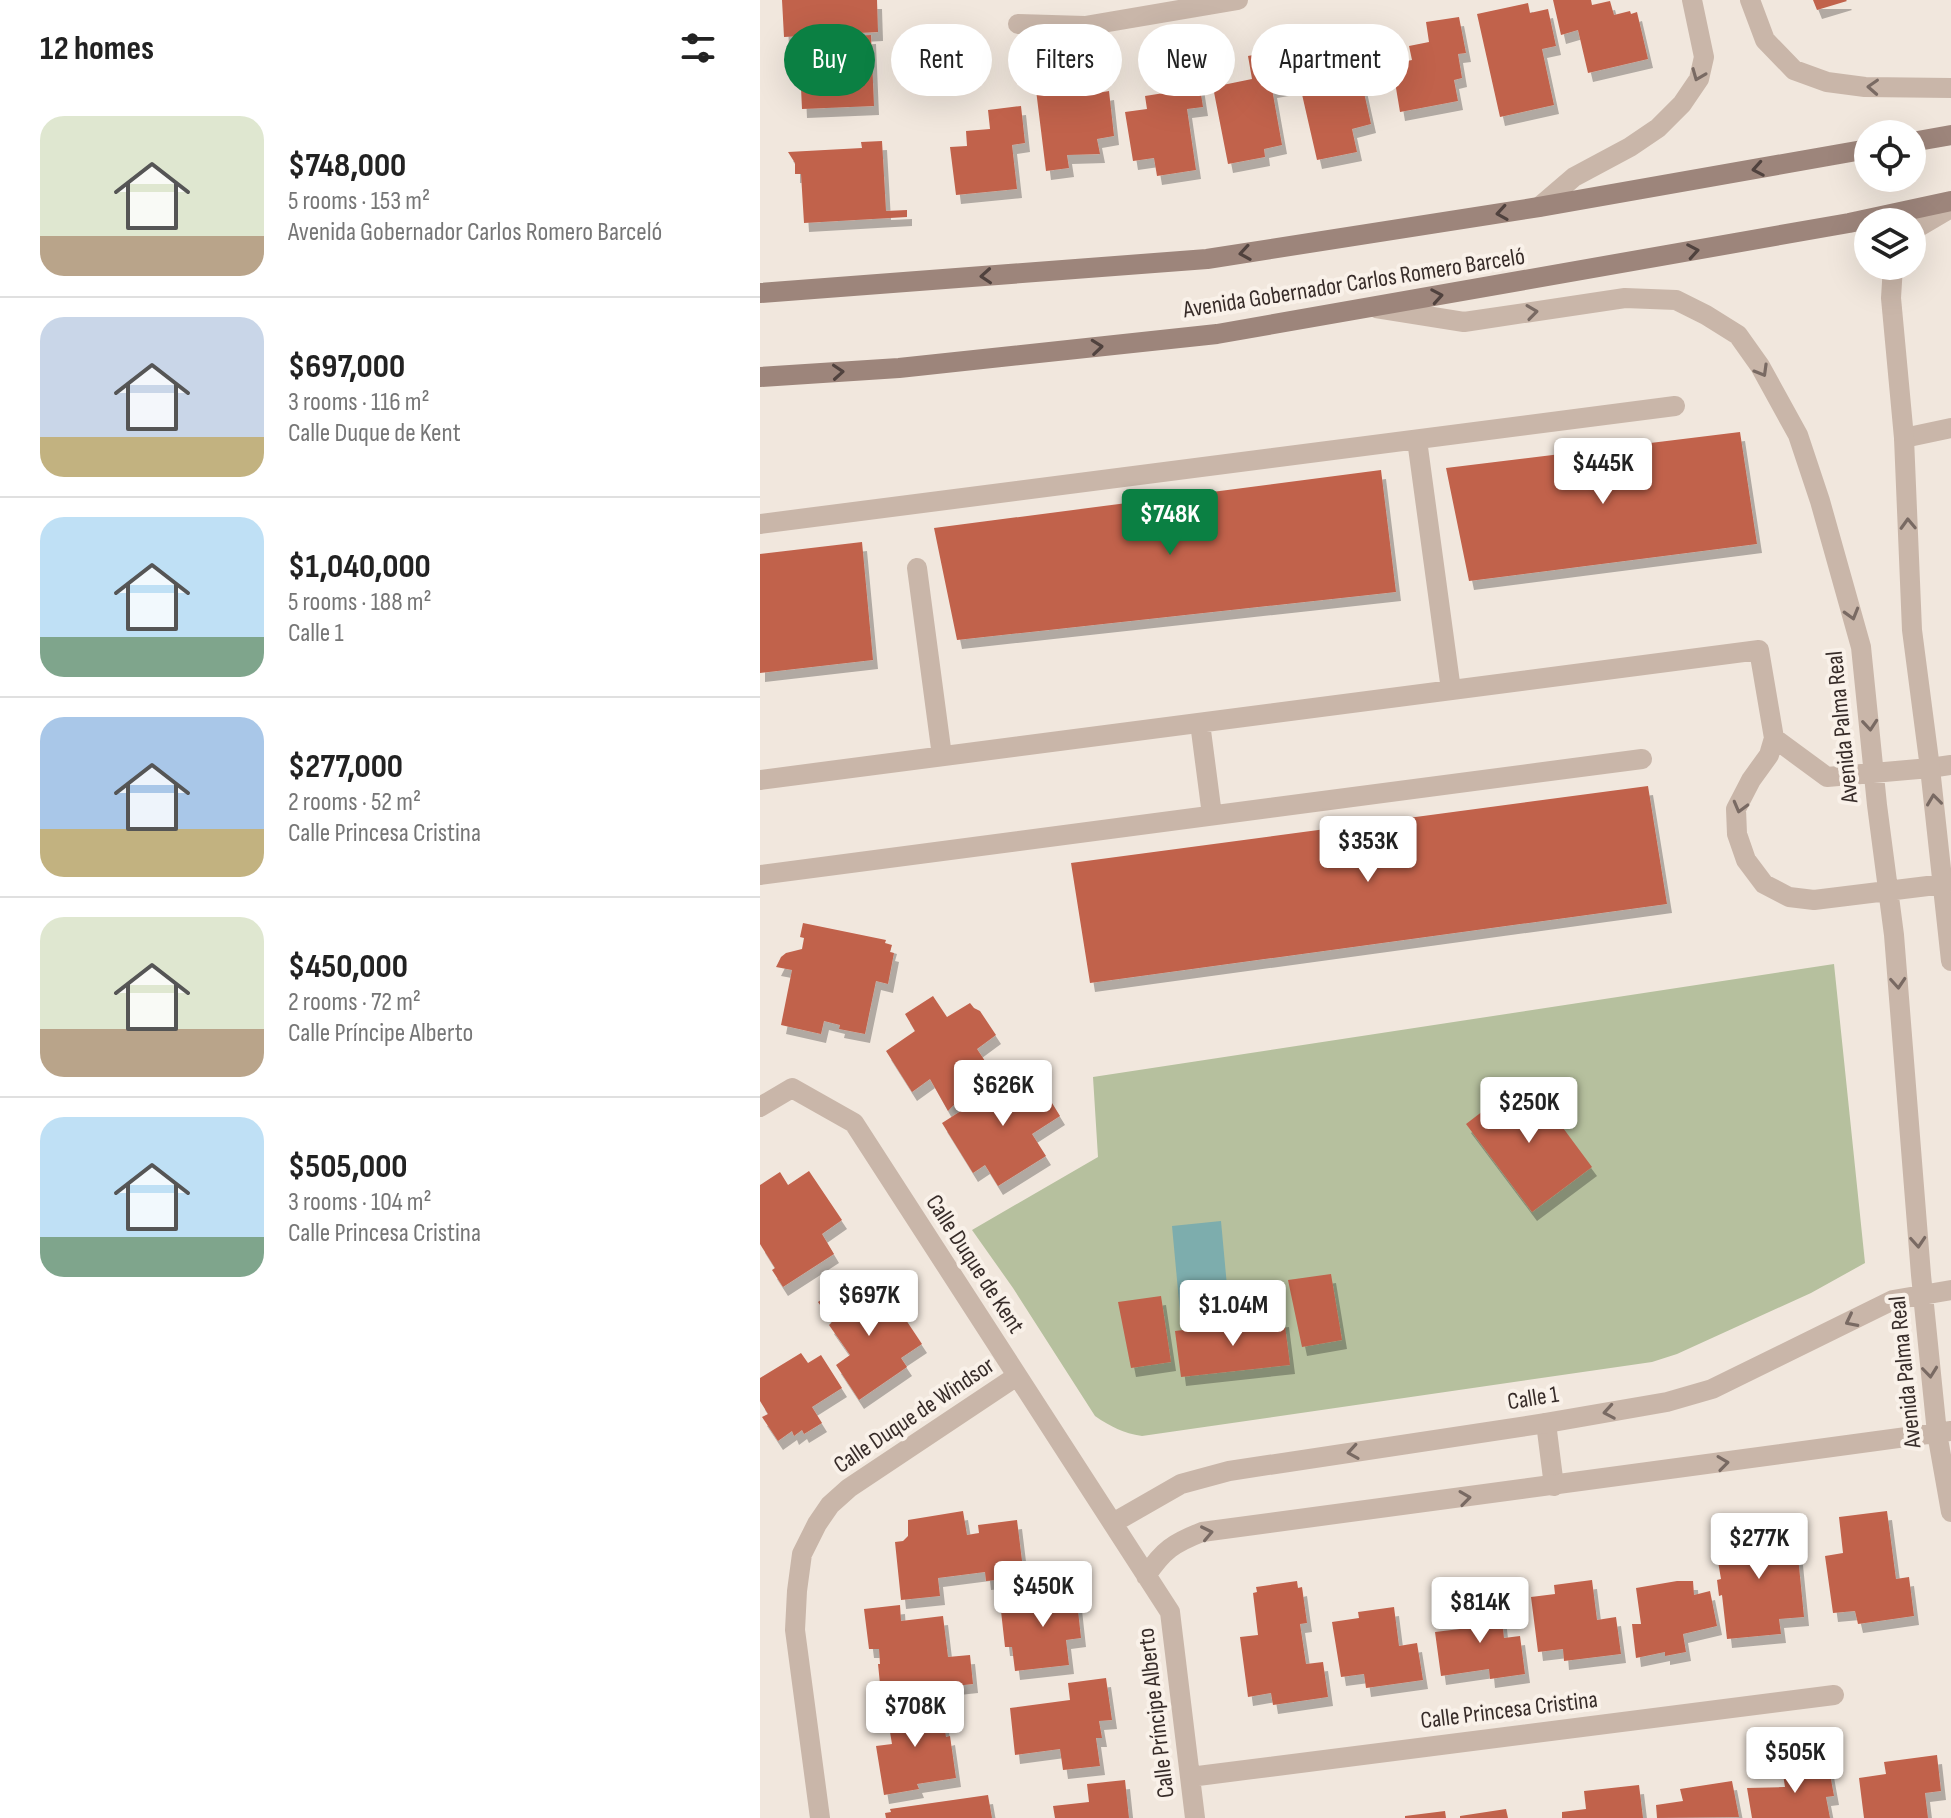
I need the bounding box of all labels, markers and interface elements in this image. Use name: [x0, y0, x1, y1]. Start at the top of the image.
chip: Buy: [784, 24, 875, 96]
chip: Rent: [891, 24, 992, 96]
chip: Filters: [1008, 24, 1122, 96]
chip: New: [1138, 24, 1235, 96]
chip: Apartment: [1251, 24, 1409, 96]
icon: filters: [676, 26, 720, 70]
text: 12 homes: [40, 28, 154, 69]
one-way arrow: [1691, 68, 1708, 82]
one-way arrow: [1866, 78, 1879, 95]
map controls: [1854, 120, 1926, 280]
button: locate: [1854, 120, 1926, 192]
text: $748,000: [288, 145, 406, 186]
icon: home: [104, 148, 200, 244]
one-way arrow: [1752, 159, 1765, 176]
text: 5 rooms · 153 m²: [288, 186, 430, 217]
one-way arrow: [1495, 204, 1509, 221]
button: layers: [1854, 208, 1926, 280]
text: Avenida Gobernador Carlos Romero Barceló: [288, 217, 662, 248]
street label: Avenida Gobernador Carlos Romero Barceló: [1180, 242, 1527, 325]
one-way arrow: [1686, 243, 1699, 260]
one-way arrow: [1238, 244, 1252, 261]
one-way arrow: [979, 267, 992, 284]
one-way arrow: [1430, 289, 1443, 306]
one-way arrow: [1526, 304, 1539, 321]
one-way arrow: [1091, 339, 1104, 356]
text: $697,000: [288, 346, 405, 387]
icon: home: [104, 349, 200, 445]
one-way arrow: [1752, 362, 1768, 377]
one-way arrow: [832, 364, 845, 381]
text: 3 rooms · 116 m²: [288, 387, 430, 418]
text: Calle Duque de Kent: [288, 418, 461, 449]
pin: $445K: [1547, 438, 1659, 506]
text: $445K: [1572, 448, 1634, 479]
pin: $748K: [1114, 489, 1226, 557]
text: $748K: [1140, 499, 1200, 530]
one-way arrow: [1899, 517, 1916, 530]
text: $1,040,000: [288, 546, 431, 587]
icon: home: [104, 549, 200, 645]
text: 5 rooms · 188 m²: [288, 587, 431, 618]
one-way arrow: [1843, 607, 1859, 621]
text: Calle 1: [288, 618, 344, 649]
street label: Avenida Palma Real: [1820, 650, 1865, 805]
one-way arrow: [1861, 719, 1878, 732]
text: $277,000: [288, 746, 403, 787]
icon: home: [104, 749, 200, 845]
text: 2 rooms · 52 m²: [288, 787, 421, 818]
one-way arrow: [1926, 793, 1943, 806]
one-way arrow: [1733, 800, 1750, 813]
pin: $353K: [1312, 816, 1424, 884]
text: Calle Princesa Cristina: [288, 818, 481, 849]
text: $353K: [1338, 826, 1398, 857]
text: $450,000: [288, 946, 408, 987]
icon: home: [104, 949, 200, 1045]
one-way arrow: [1889, 977, 1906, 990]
text: 2 rooms · 72 m²: [288, 987, 421, 1018]
text: Calle Príncipe Alberto: [288, 1018, 473, 1049]
pin: $626K: [947, 1060, 1059, 1128]
text: $626K: [972, 1070, 1034, 1101]
pin: $250K: [1473, 1077, 1585, 1145]
text: $250K: [1498, 1087, 1560, 1118]
text: $505,000: [288, 1146, 408, 1187]
icon: home: [104, 1149, 200, 1245]
text: 3 rooms · 104 m²: [288, 1187, 432, 1218]
street label: Calle Duque de Kent: [919, 1189, 1031, 1339]
text: Calle Princesa Cristina: [288, 1218, 481, 1249]
one-way arrow: [1909, 1236, 1926, 1249]
pin: $697K: [813, 1270, 925, 1338]
text: $697K: [838, 1280, 900, 1311]
pin: $1.04M: [1168, 1280, 1298, 1348]
text: $1.04M: [1198, 1290, 1268, 1321]
street label: Avenida Palma Real: [1883, 1295, 1928, 1450]
one-way arrow: [1844, 1311, 1859, 1327]
street label: Calle Duque de Windsor: [828, 1350, 1000, 1479]
one-way arrow: [1922, 1366, 1939, 1379]
street label: Calle 1: [1505, 1380, 1561, 1416]
one-way arrow: [1603, 1402, 1616, 1419]
one-way arrow: [1346, 1443, 1359, 1460]
one-way arrow: [1716, 1454, 1729, 1471]
one-way arrow: [1459, 1489, 1472, 1506]
pin: $277K: [1703, 1513, 1815, 1581]
text: $277K: [1729, 1523, 1789, 1554]
one-way arrow: [1200, 1525, 1214, 1542]
pin: $450K: [987, 1561, 1099, 1629]
text: $450K: [1012, 1571, 1074, 1602]
pin: $814K: [1424, 1577, 1536, 1645]
text: $814K: [1450, 1587, 1510, 1618]
street label: Calle Príncipe Alberto: [1131, 1626, 1181, 1800]
pin: $708K: [859, 1681, 971, 1749]
street label: Calle Princesa Cristina: [1419, 1685, 1599, 1735]
text: $708K: [884, 1691, 946, 1722]
pin: $505K: [1739, 1727, 1851, 1795]
text: $505K: [1764, 1737, 1826, 1768]

